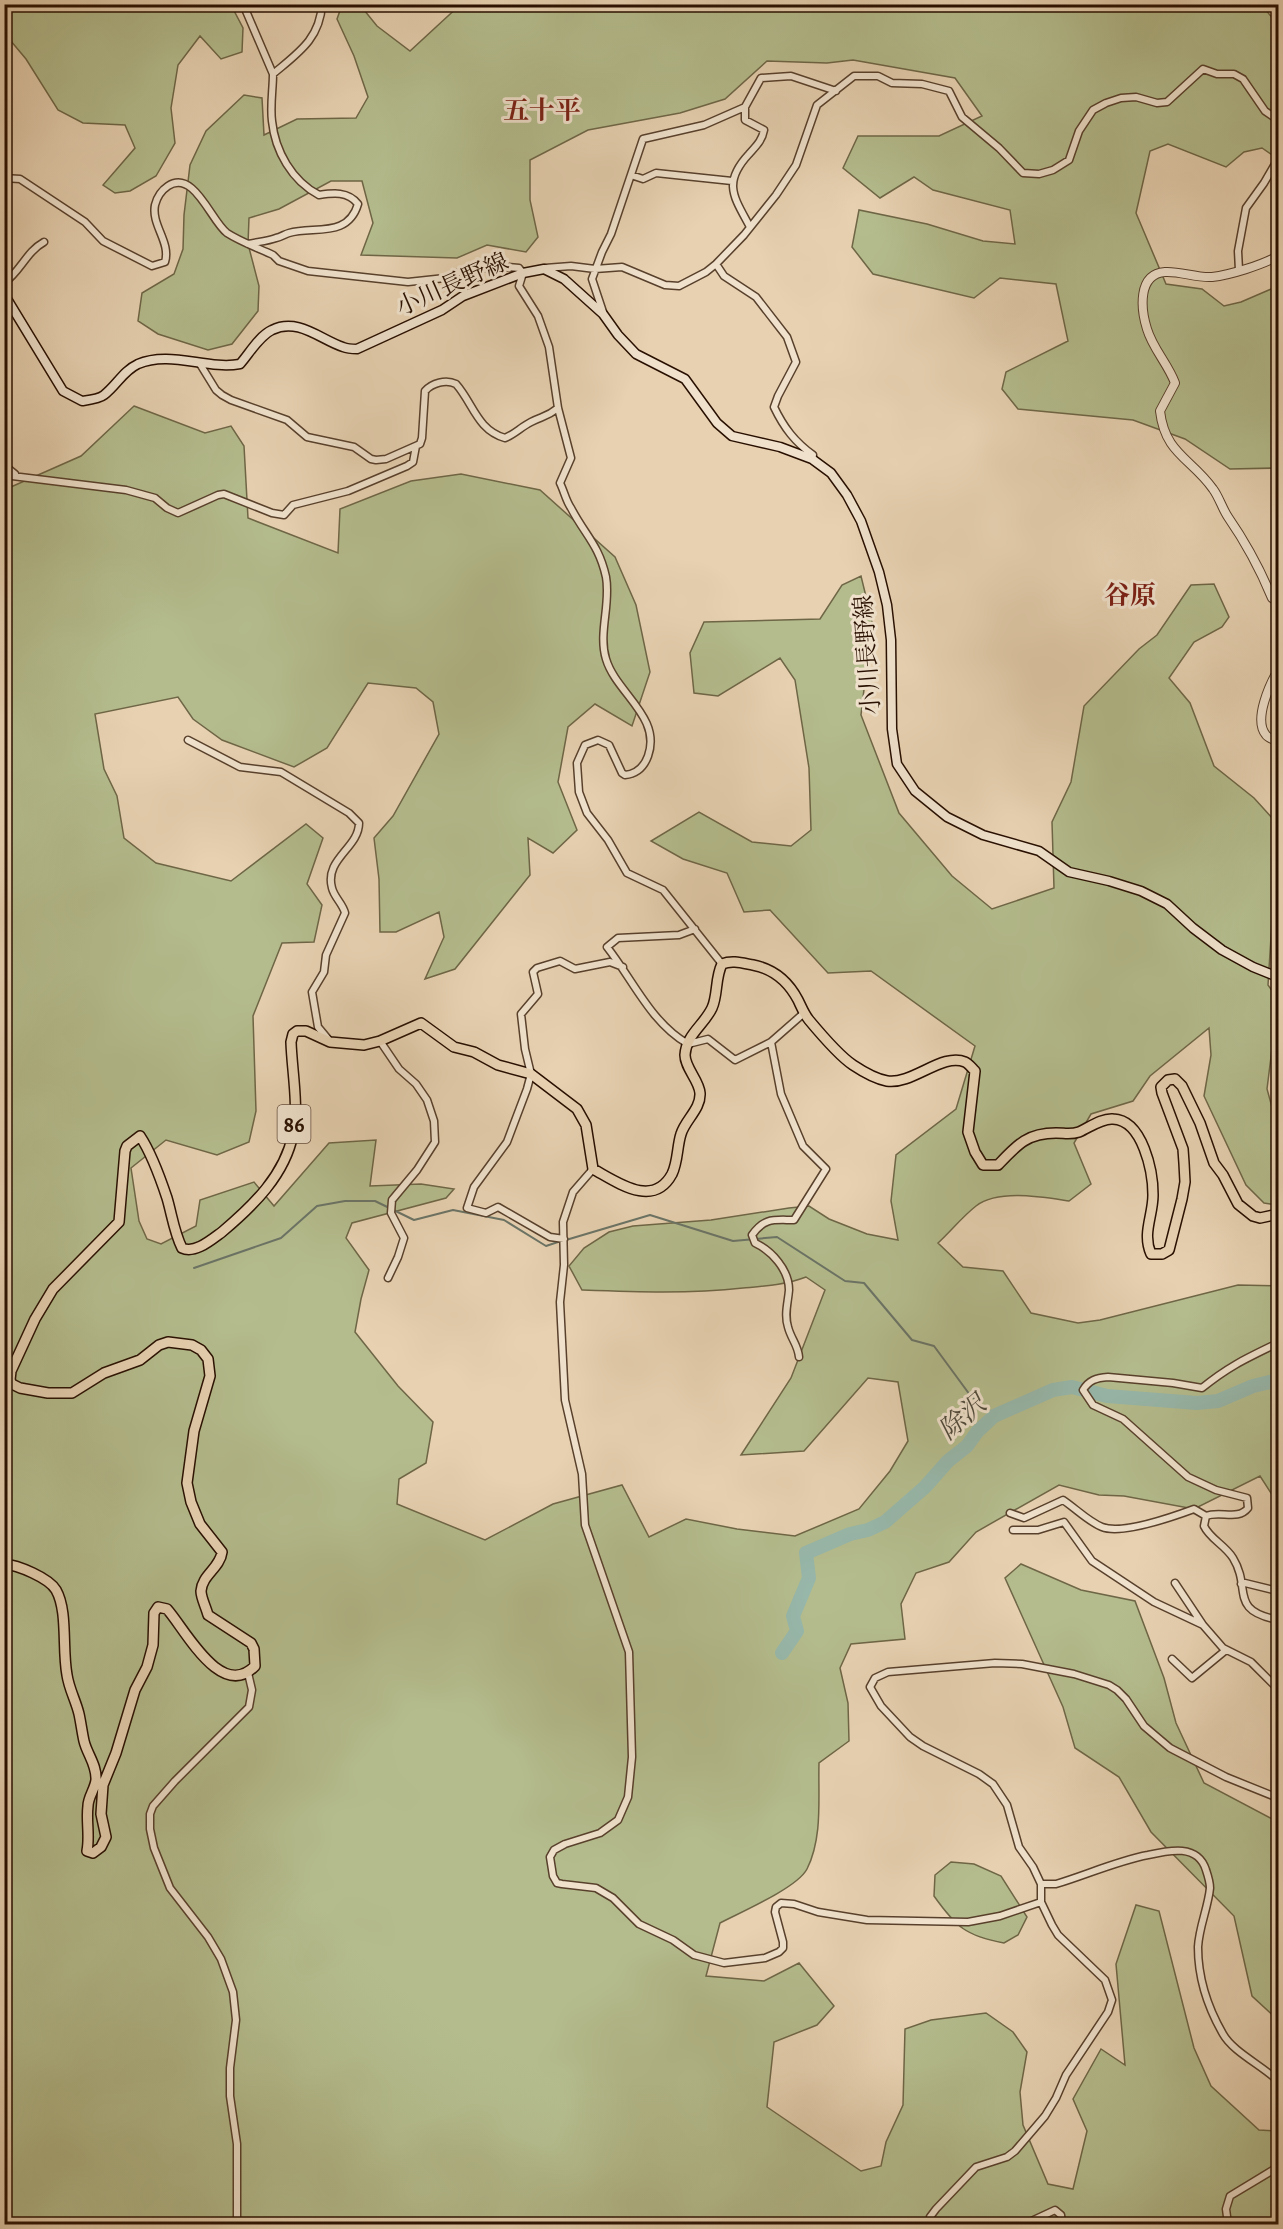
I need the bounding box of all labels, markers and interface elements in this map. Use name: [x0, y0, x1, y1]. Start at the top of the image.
district label: 五十平: [503, 93, 581, 128]
street label: 小川長野線: [391, 245, 513, 323]
district label: 谷原: [1104, 578, 1156, 613]
street label: 小川長野線: [847, 594, 887, 716]
road number: 86: [278, 1105, 310, 1143]
water label: 除沢: [931, 1385, 996, 1448]

